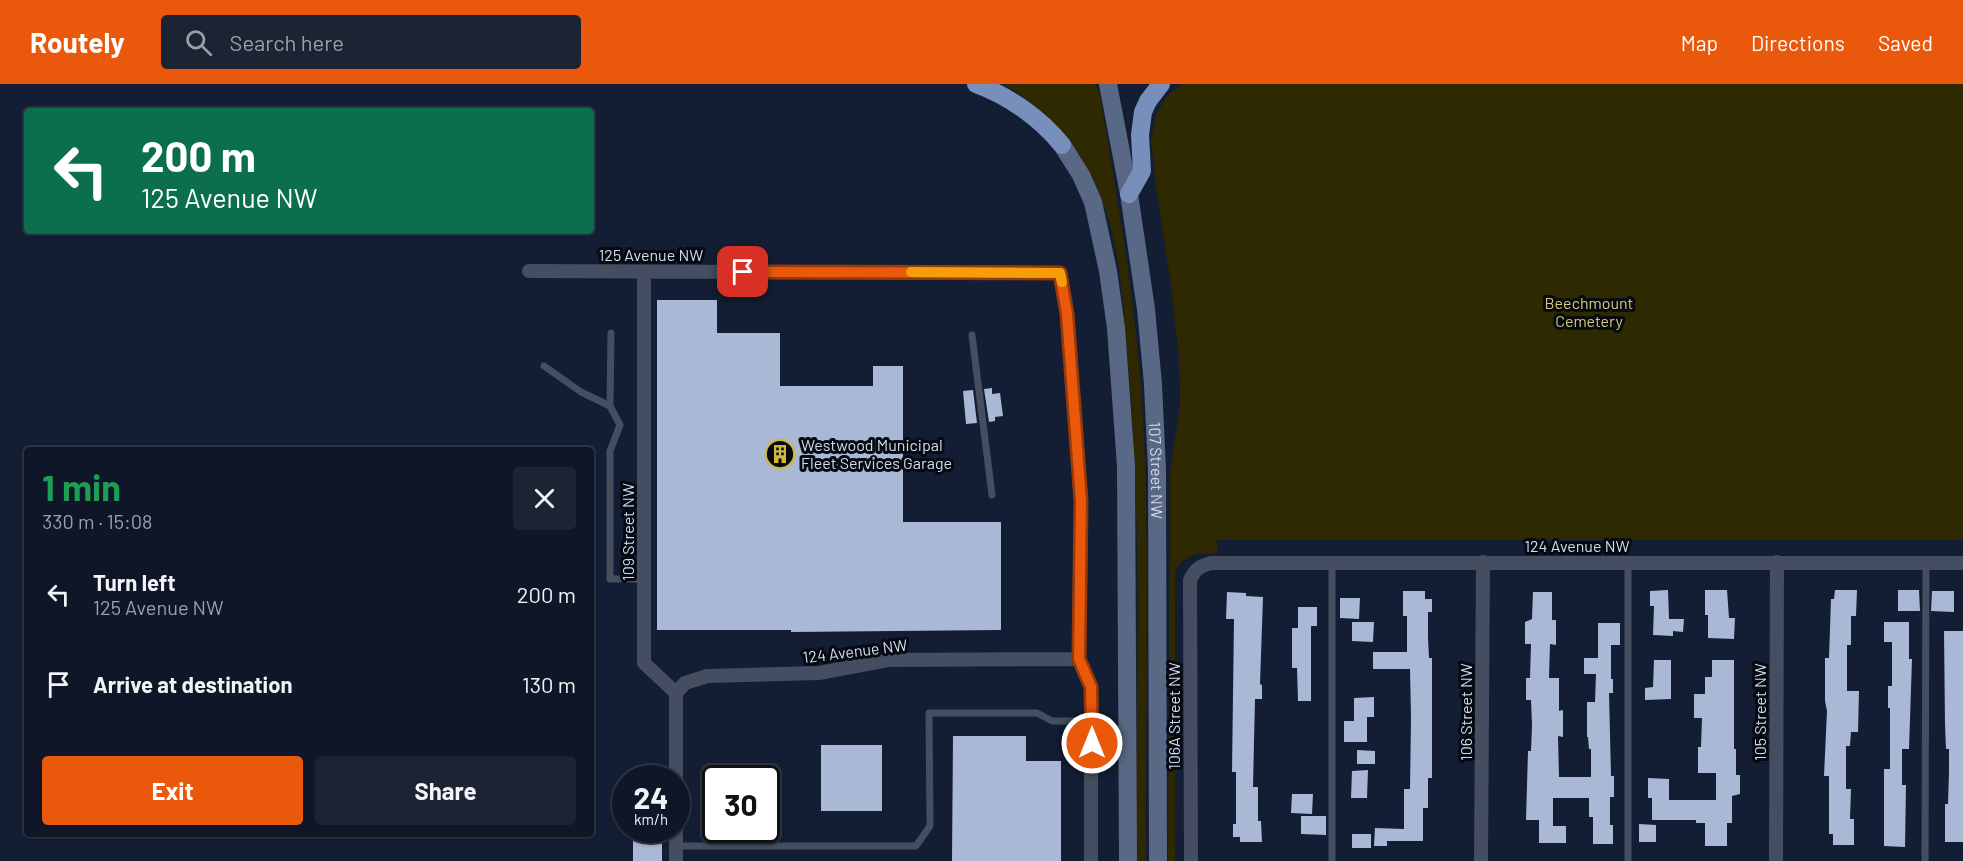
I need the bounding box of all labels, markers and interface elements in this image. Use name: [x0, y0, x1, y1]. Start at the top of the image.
search box: [161, 15, 581, 69]
text: Routely: [30, 25, 125, 59]
icon: search: [182, 26, 215, 59]
text: Search here: [230, 29, 344, 55]
text: Map: [1681, 30, 1718, 55]
text: Directions: [1751, 30, 1845, 55]
text: Saved: [1878, 30, 1933, 55]
text: 200 m: [141, 130, 256, 180]
icon: left: [42, 132, 120, 210]
text: 125 Avenue NW: [141, 181, 317, 213]
street label: 125 Avenue NW: [599, 245, 703, 264]
pin: [717, 246, 768, 297]
icon: arrive: [726, 255, 759, 288]
park label: Beechmount Cemetery: [1545, 293, 1633, 330]
street label: 107 Street NW: [1146, 421, 1167, 519]
place label: Westwood Municipal Fleet Services Garage: [801, 435, 952, 472]
building icon: Westwood Municipal Fleet Services Garage: [764, 438, 796, 470]
text: 1 min: [42, 465, 121, 508]
button: close: [513, 467, 576, 530]
street label: 109 Street NW: [618, 483, 637, 581]
text: 330 m · 15:08: [42, 509, 152, 533]
street label: 124 Avenue NW: [1524, 536, 1630, 555]
text: Turn left: [93, 569, 176, 595]
icon: left: [42, 578, 75, 611]
text: 200 m: [517, 581, 576, 607]
text: 125 Avenue NW: [93, 595, 224, 619]
street label: 124 Avenue NW: [802, 635, 908, 666]
street label: 106A Street NW: [1164, 662, 1183, 770]
street label: 106 Street NW: [1456, 663, 1475, 761]
street label: 105 Street NW: [1750, 663, 1769, 761]
icon: arrive: [42, 668, 75, 701]
text: Arrive at destination: [93, 671, 292, 697]
text: 130 m: [522, 671, 576, 697]
position arrow: [1060, 711, 1124, 775]
button: Exit: [42, 756, 303, 825]
button: Share: [315, 756, 576, 825]
speed limit sign: 30: [702, 765, 780, 843]
text: 24: [634, 779, 668, 815]
text: km/h: [634, 810, 668, 828]

